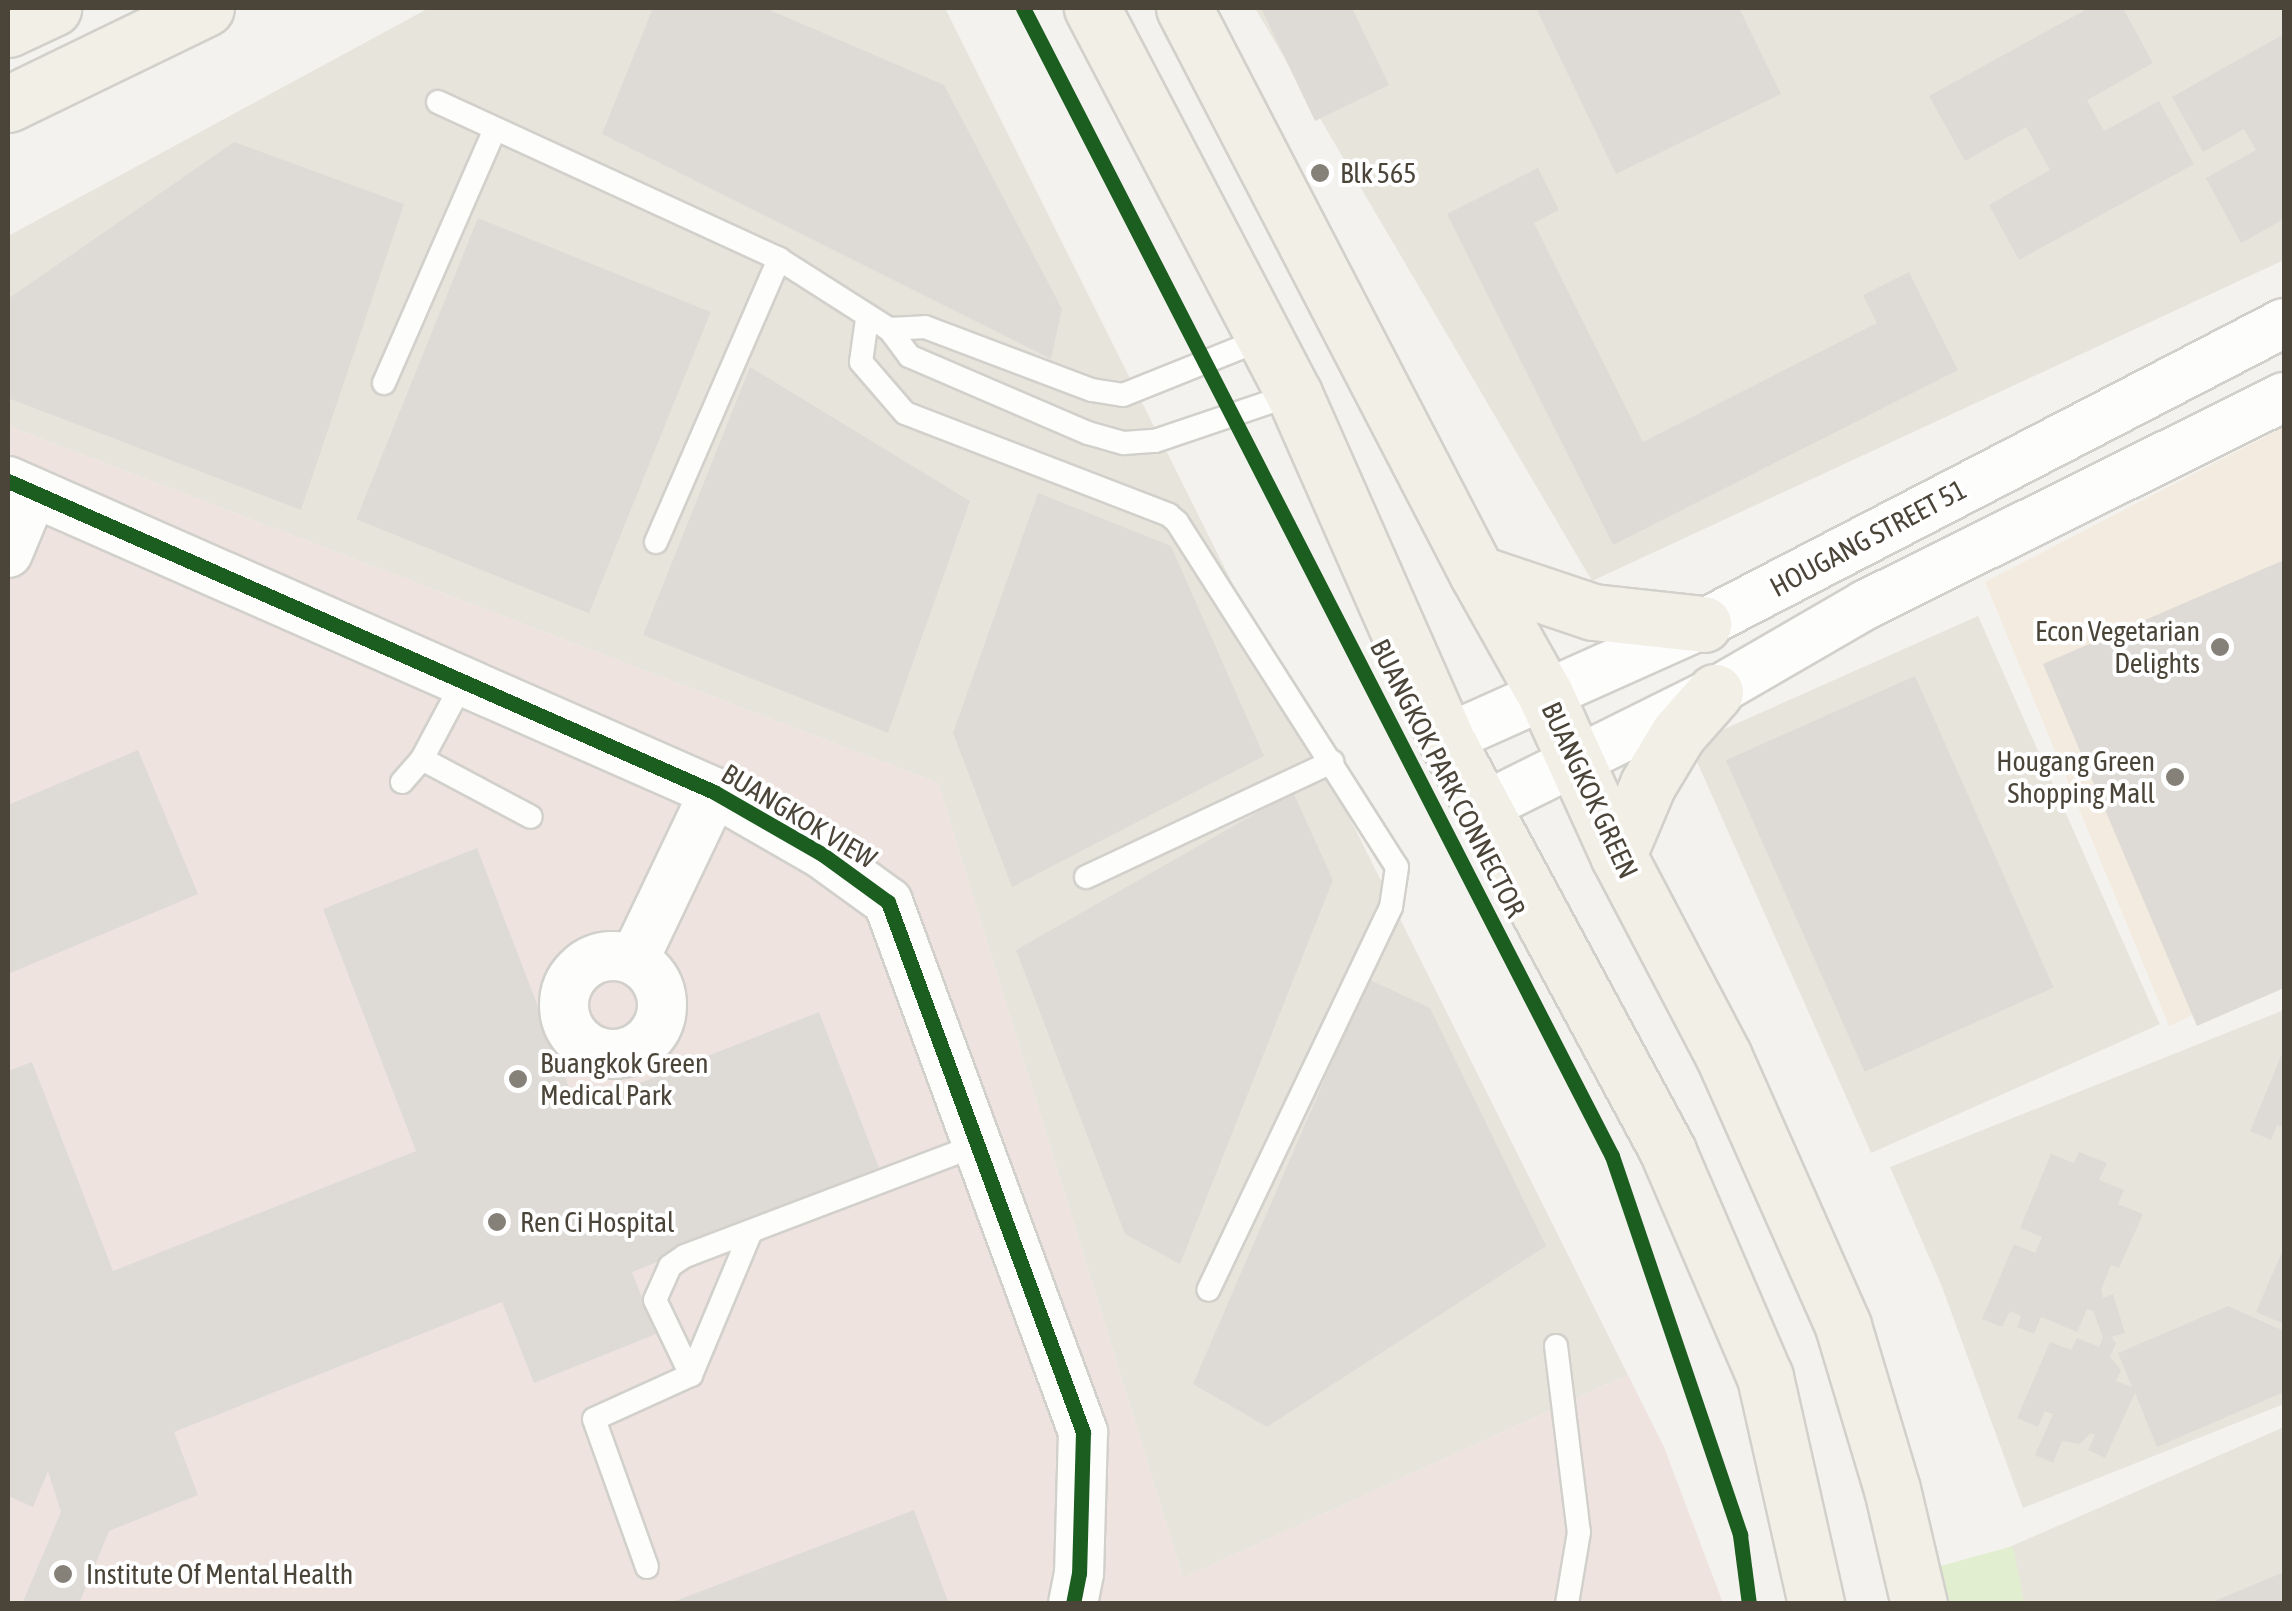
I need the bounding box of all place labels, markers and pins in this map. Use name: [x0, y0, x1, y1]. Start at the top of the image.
place label: Blk 565: [1340, 156, 1416, 190]
marker: Blk 565: [1309, 162, 1331, 184]
place label: Econ Vegetarian Delights: [2035, 614, 2200, 680]
marker: Econ Vegetarian Delights: [2209, 636, 2231, 658]
place label: Hougang Green Shopping Mall: [1996, 744, 2155, 810]
marker: Hougang Green Shopping Mall: [2164, 766, 2186, 788]
place label: Buangkok Green Medical Park: [540, 1046, 708, 1112]
marker: Buangkok Green Medical Park: [505, 1066, 531, 1092]
place label: Ren Ci Hospital: [520, 1205, 675, 1239]
marker: Ren Ci Hospital: [484, 1209, 510, 1235]
place label: Institute Of Mental Health: [86, 1557, 353, 1591]
marker: Institute Of Mental Health: [50, 1561, 76, 1587]

